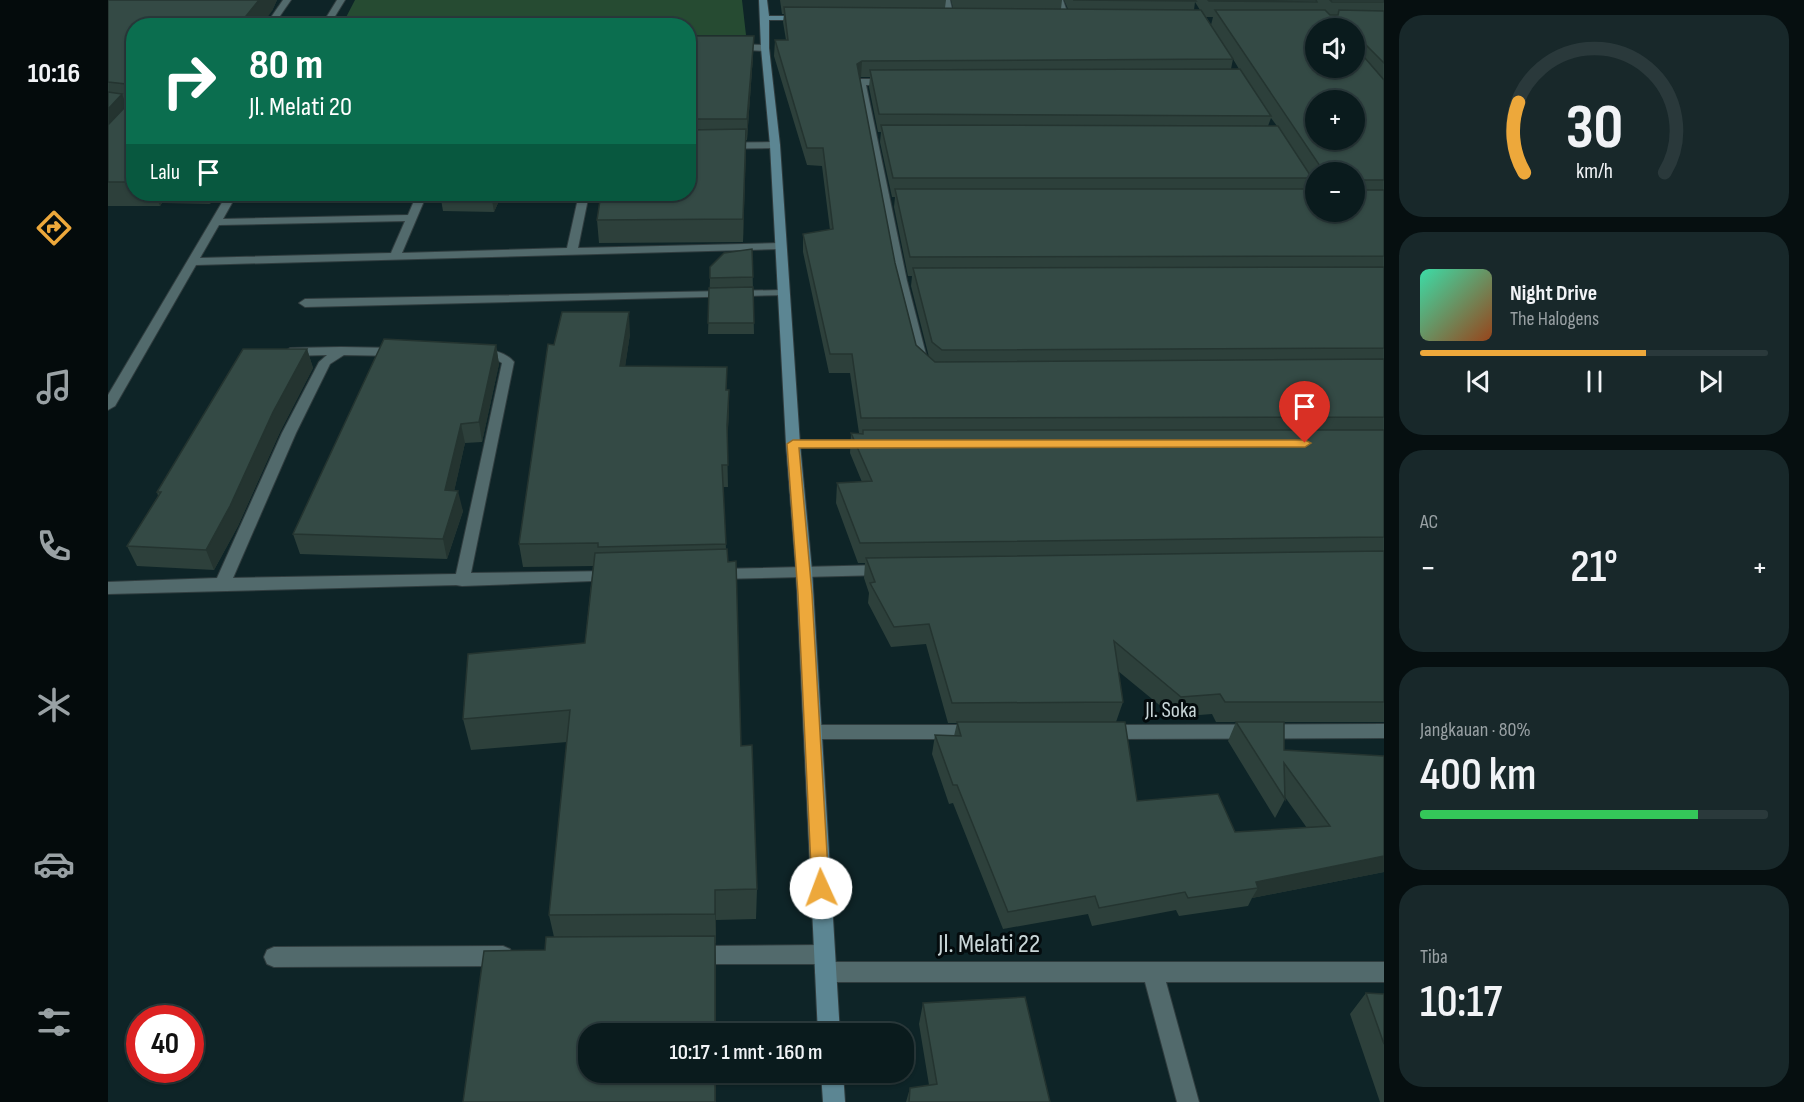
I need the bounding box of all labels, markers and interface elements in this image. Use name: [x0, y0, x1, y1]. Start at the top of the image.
map controls: [1305, 18, 1365, 222]
button: sound: [1305, 18, 1365, 78]
text: 80 m: [249, 40, 323, 91]
icon: right: [150, 42, 228, 120]
text: 10:16: [28, 58, 80, 90]
button: +: [1305, 90, 1365, 150]
text: Jl. Melati 20: [249, 91, 352, 123]
text: 30: [1565, 91, 1623, 166]
icon: arrive: [192, 156, 225, 189]
text: Lalu: [150, 159, 180, 186]
text: km/h: [1575, 160, 1613, 185]
button: −: [1305, 162, 1365, 222]
icon: directions: [33, 207, 75, 249]
text: Night Drive: [1510, 280, 1597, 307]
text: The Halogens: [1510, 307, 1599, 331]
icon: previous: [1462, 365, 1495, 398]
icon: pause: [1578, 365, 1611, 398]
icon: next: [1694, 365, 1727, 398]
icon: music: [33, 366, 75, 408]
pin: [1279, 381, 1330, 443]
icon: arrive: [1288, 390, 1321, 423]
text: AC: [1420, 510, 1438, 534]
icon: phone: [33, 525, 75, 567]
text: 21°: [1570, 540, 1618, 595]
text: −: [1420, 548, 1436, 588]
text: +: [1752, 548, 1768, 588]
icon: climate: [33, 684, 75, 726]
street label: Jl. Soka: [1144, 697, 1197, 724]
text: Jangkauan · 80%: [1420, 718, 1531, 742]
text: 400 km: [1420, 748, 1536, 803]
icon: car: [33, 843, 75, 885]
position arrow: [789, 856, 853, 920]
street label: Jl. Melati 22: [937, 928, 1040, 960]
text: Tiba: [1420, 945, 1448, 969]
text: 10:17: [1420, 975, 1502, 1030]
icon: filters: [33, 1001, 75, 1043]
speed limit sign: 40: [126, 1005, 204, 1083]
text: 10:17 · 1 mnt · 160 m: [670, 1039, 822, 1066]

